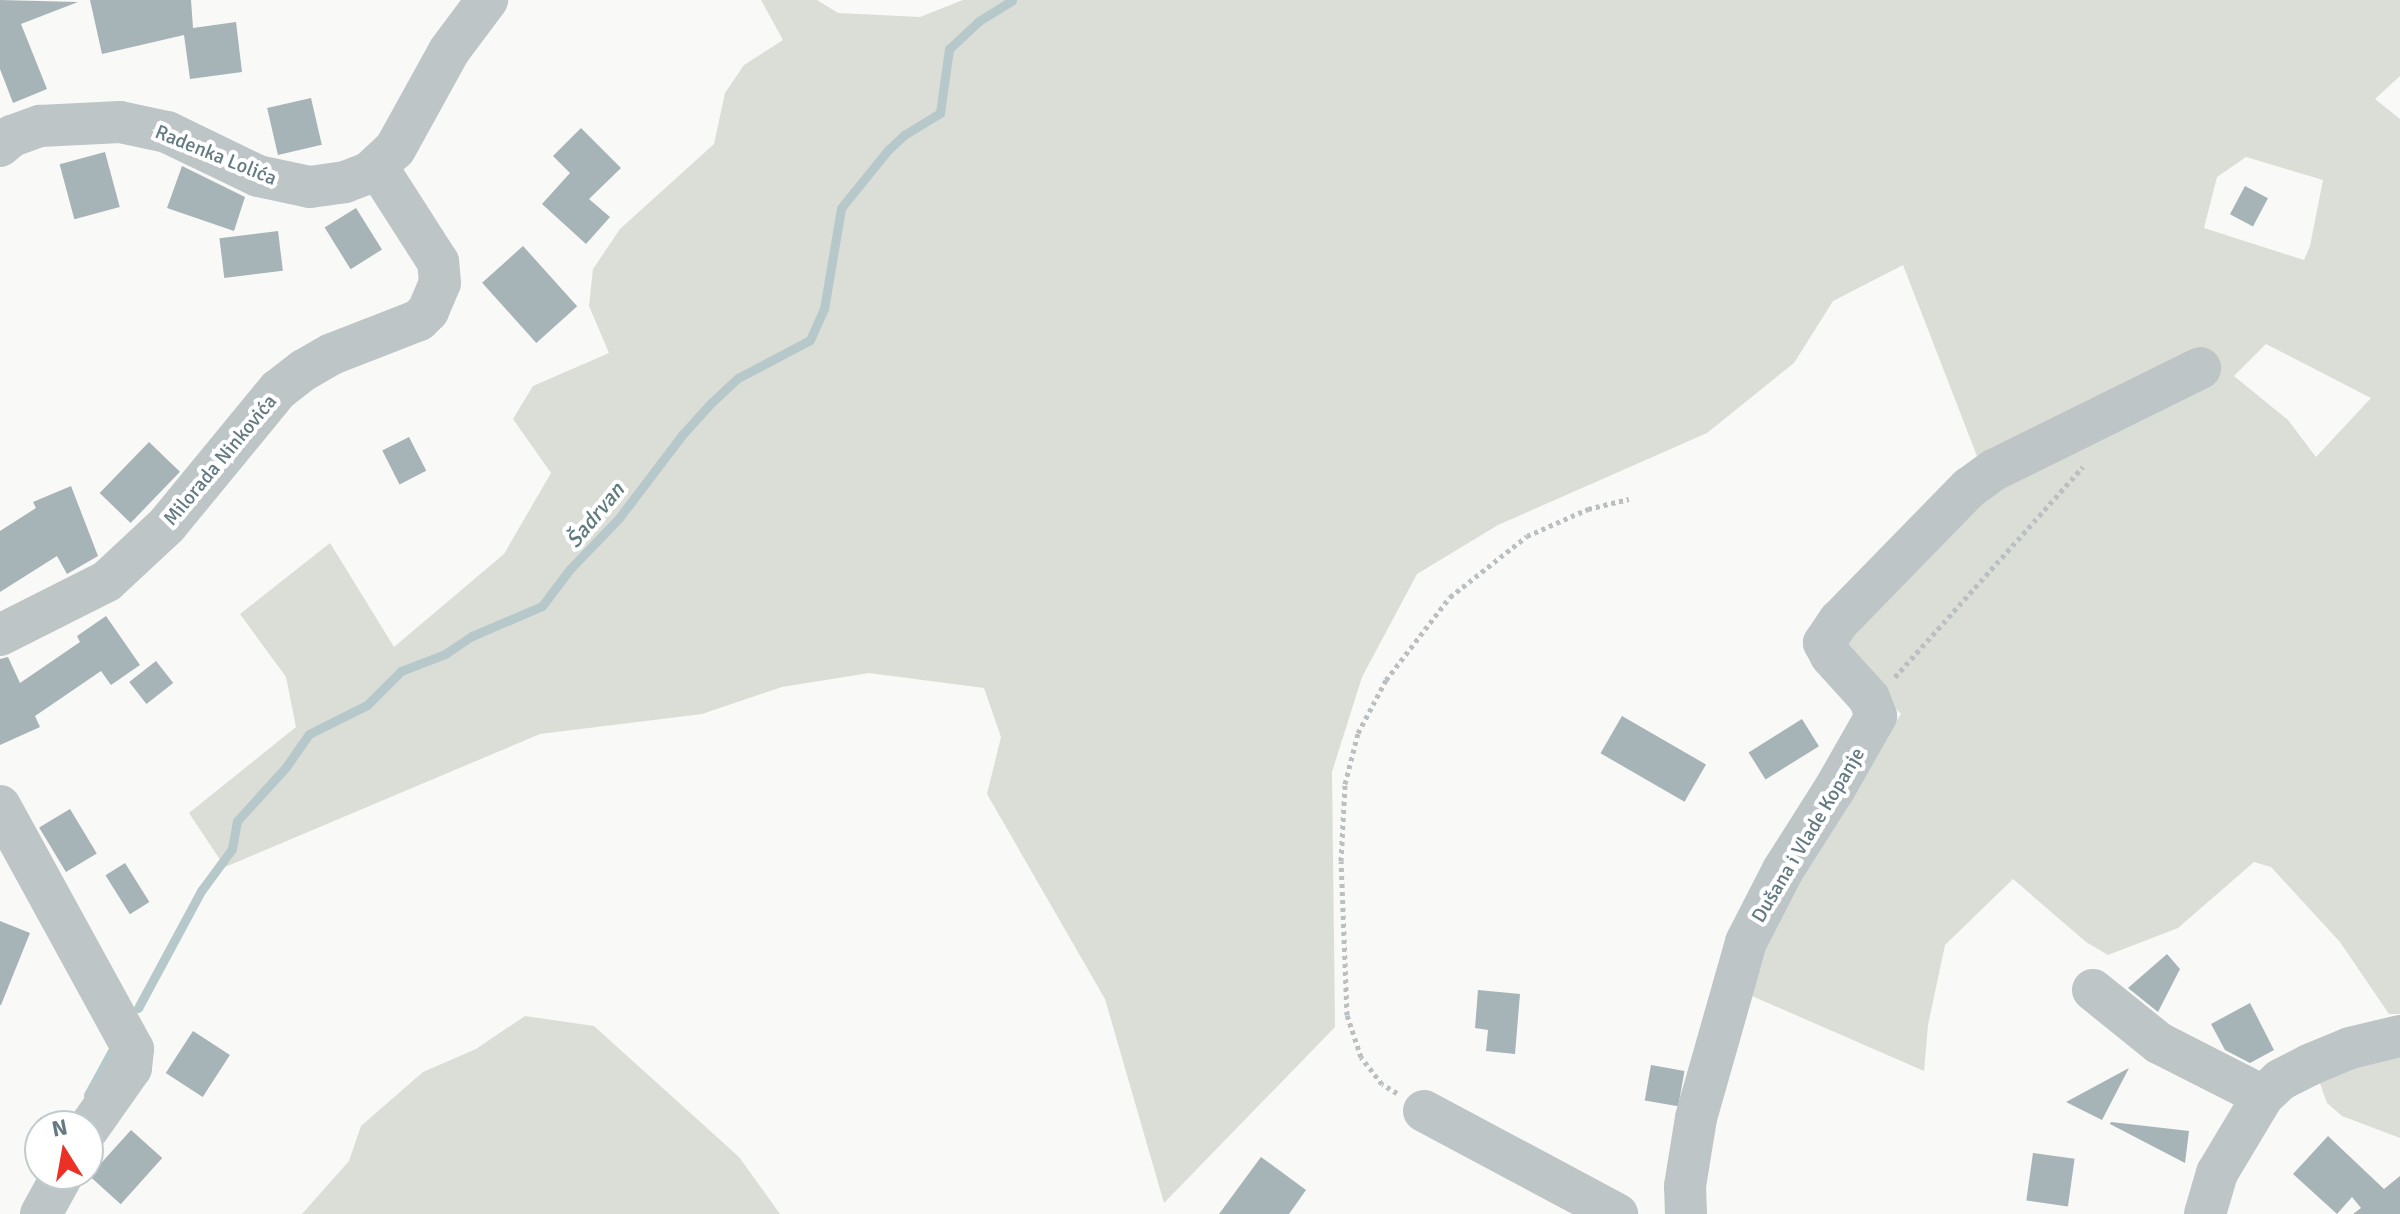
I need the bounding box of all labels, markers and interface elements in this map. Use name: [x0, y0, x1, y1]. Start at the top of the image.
street label: Radenka Lolića: [152, 120, 280, 190]
street label: Milorada Ninkovića: [158, 390, 282, 530]
water label: Šadrvan: [560, 477, 630, 553]
street label: Dušana i Vlade Kopanje: [1746, 743, 1870, 927]
north arrow: [24, 1110, 104, 1190]
text: N: [50, 1113, 70, 1143]

